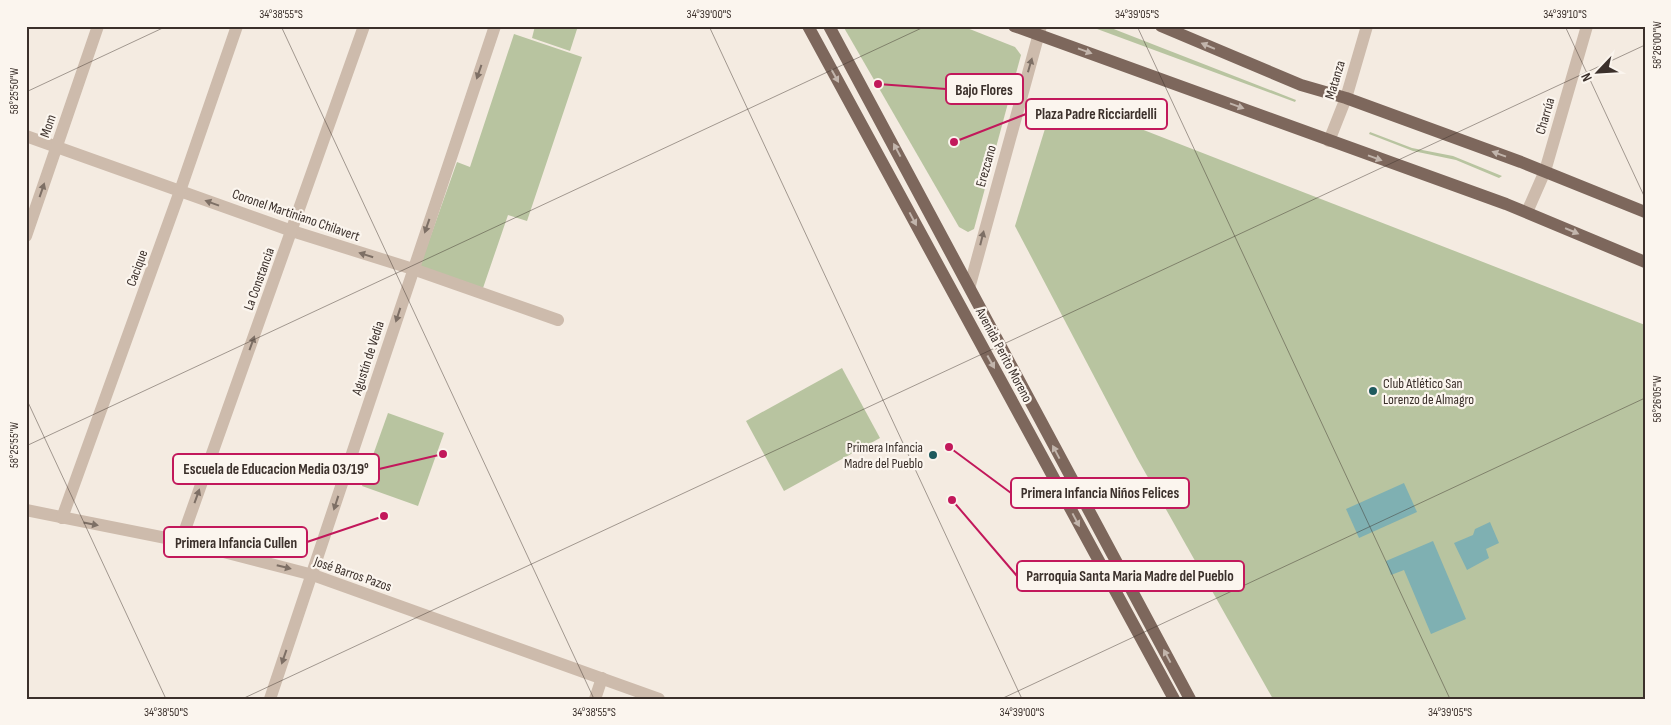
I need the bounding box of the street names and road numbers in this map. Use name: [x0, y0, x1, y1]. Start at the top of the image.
street label: Matanza: [1321, 59, 1349, 101]
street label: Charrúa: [1532, 96, 1558, 136]
street label: Mom: [36, 112, 60, 140]
street label: Erezcano: [972, 143, 1000, 189]
street label: Coronel Martiniano Chilavert: [230, 185, 362, 245]
street label: La Constancia: [240, 245, 278, 313]
street label: Cacique: [123, 247, 151, 289]
street label: Avenida Perito Moreno: [971, 304, 1036, 405]
street label: Agustín de Vedia: [348, 319, 388, 398]
street label: José Barros Pazos: [311, 552, 394, 595]

